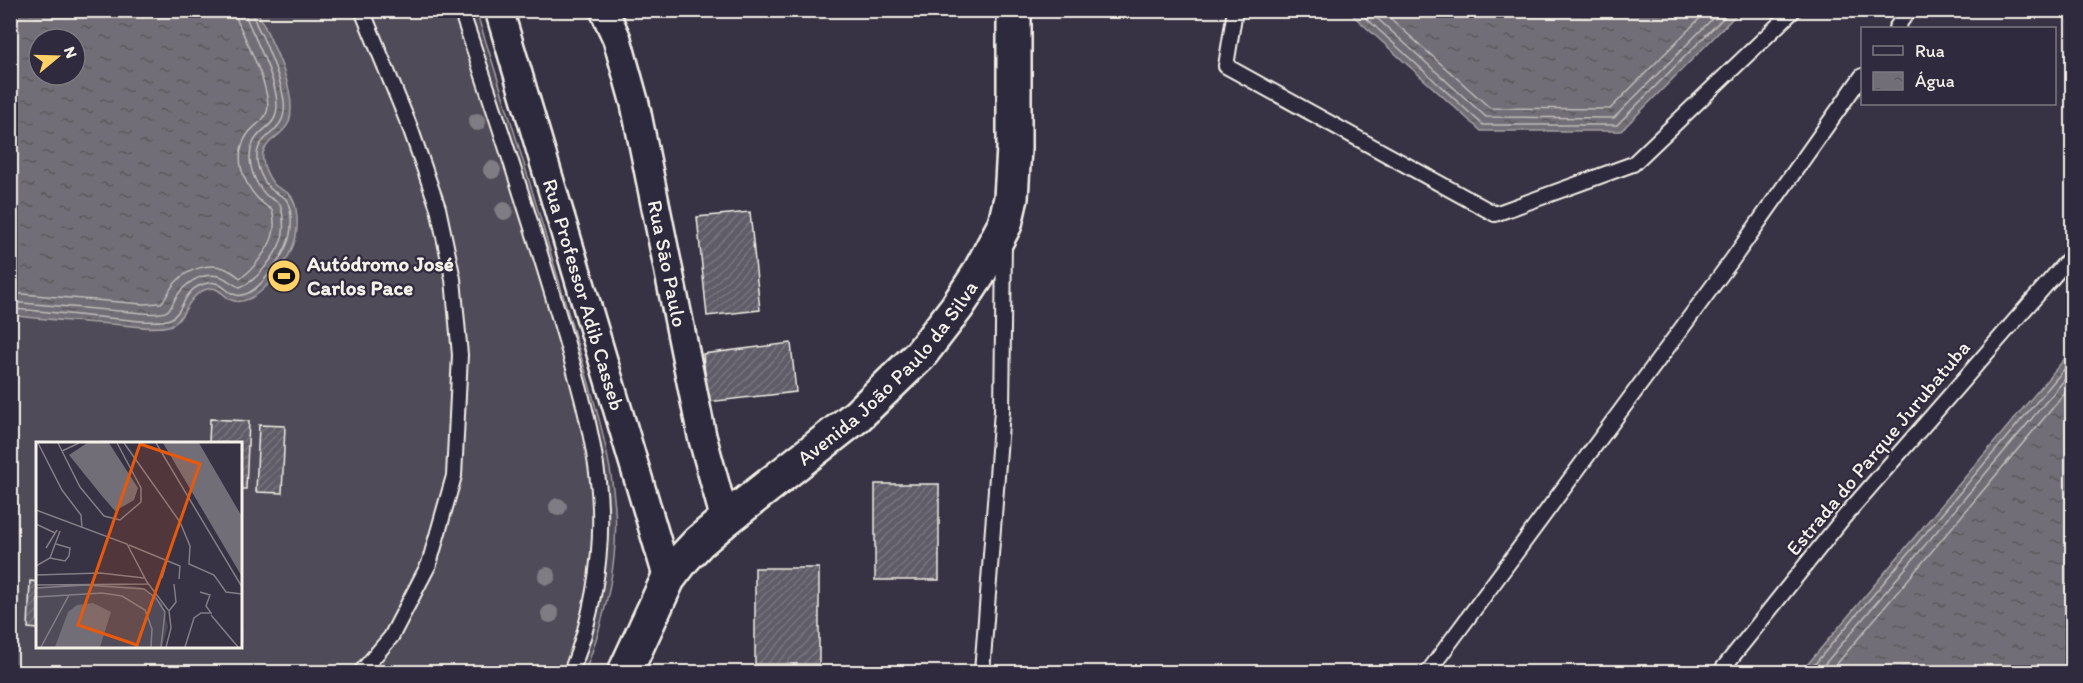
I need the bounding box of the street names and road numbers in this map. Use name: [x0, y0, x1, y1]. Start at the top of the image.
street label: Rua Professor Adib Casseb: [538, 176, 630, 414]
street label: Rua Sāo Paulo: [643, 198, 693, 329]
street label: Avenida João Paulo da Silva: [792, 276, 983, 470]
street label: Estrada do Parque Jurubatuba: [1780, 335, 1975, 560]

